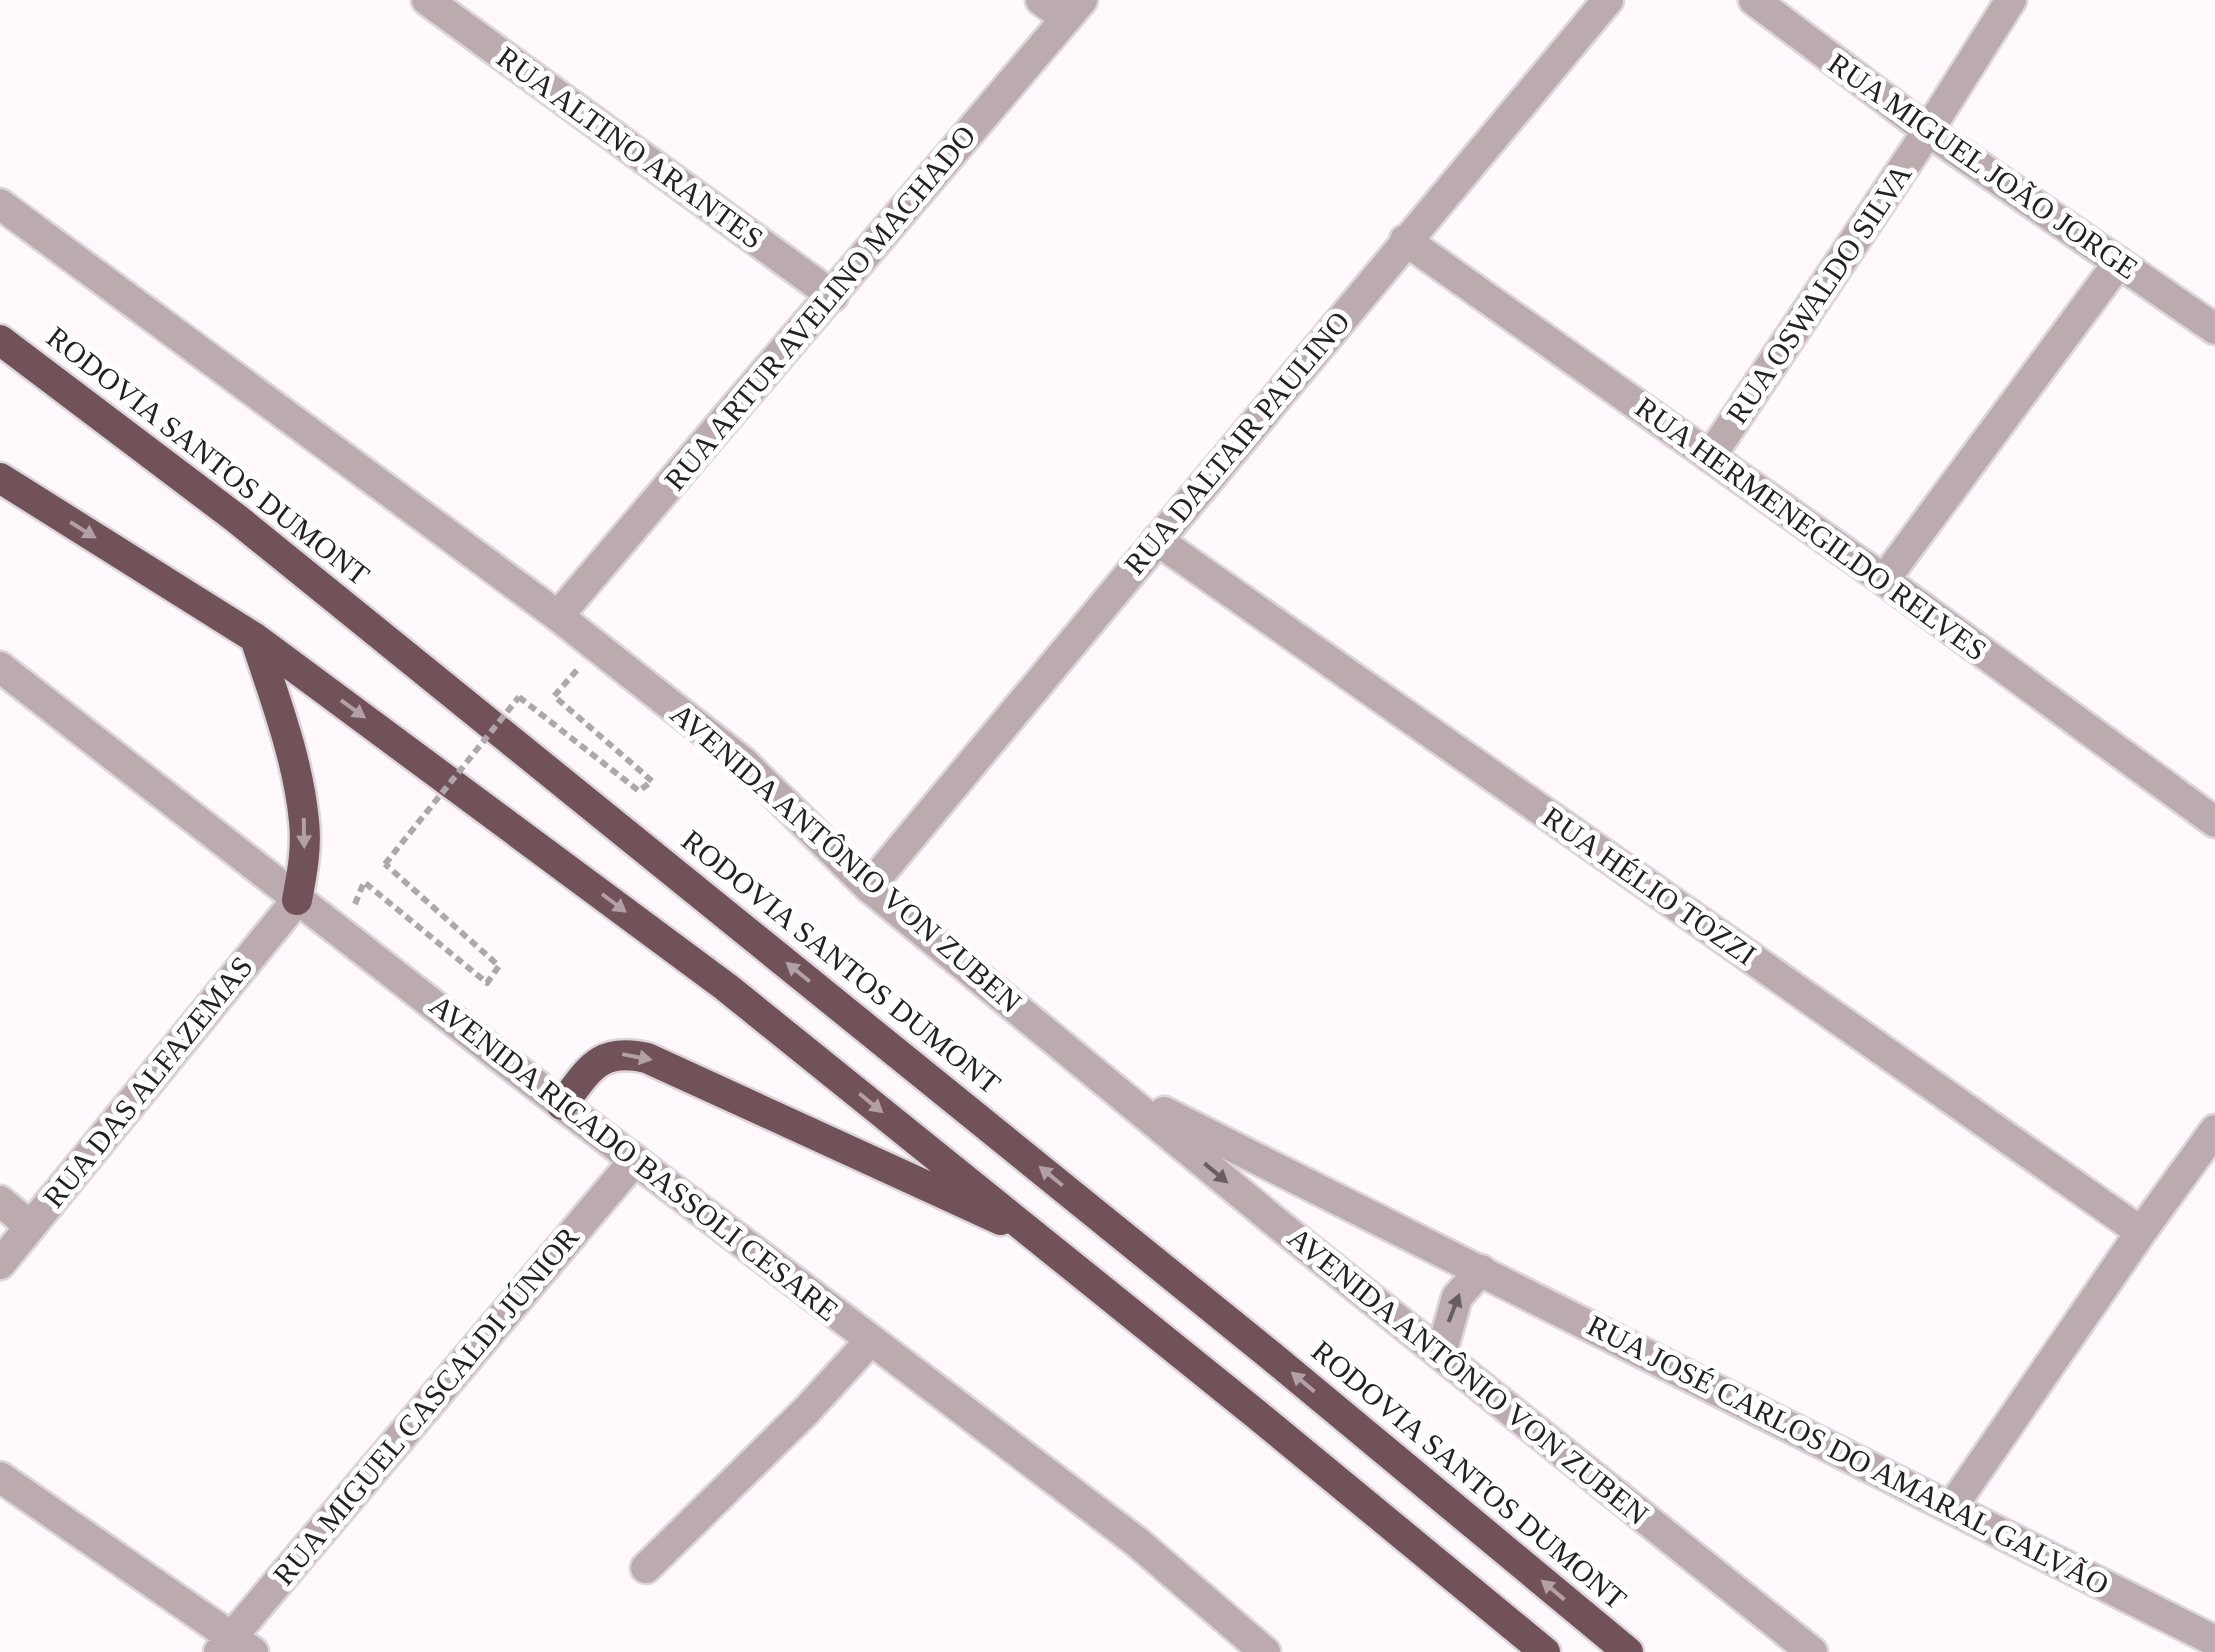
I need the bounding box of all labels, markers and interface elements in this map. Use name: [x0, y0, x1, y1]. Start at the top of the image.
street label: RUA ALTINO ARANTES: [491, 40, 770, 255]
street label: RUA MIGUEL JOÃO JORGE: [1822, 46, 2144, 285]
street label: RUA ARTUR AVELINO MACHADO: [657, 119, 982, 496]
street label: RUA OSWALDO SILVA: [1720, 158, 1918, 429]
street label: RUA DALTAIR PAULINO: [1117, 305, 1356, 580]
street label: RODOVIA SANTOS DUMONT: [41, 320, 376, 592]
street label: RUA HERMENEGILDO RELVES: [1629, 390, 1993, 667]
one-way arrow: [69, 520, 96, 539]
street label: AVENIDA ANTÔNIO VON ZUBEN: [665, 697, 1028, 1019]
one-way arrow: [340, 699, 367, 719]
street label: RUA HÉLIO TOZZI: [1537, 800, 1762, 971]
one-way arrow: [296, 818, 312, 850]
street label: RODOVIA SANTOS DUMONT: [676, 823, 1007, 1100]
one-way arrow: [601, 893, 627, 913]
street label: RUA DAS ALFAZEMAS: [36, 950, 259, 1214]
one-way arrow: [786, 962, 811, 983]
street label: AVENIDA RICADO BASSOLI CESARE: [424, 988, 845, 1327]
one-way arrow: [622, 1050, 653, 1065]
one-way arrow: [858, 1092, 883, 1113]
one-way arrow: [1204, 1162, 1229, 1183]
one-way arrow: [1038, 1166, 1064, 1187]
street label: RUA MIGUEL CASCALDI JÚNIOR: [266, 1220, 585, 1591]
street label: AVENIDA ANTÔNIO VON ZUBEN: [1282, 1220, 1655, 1531]
one-way arrow: [1447, 1293, 1463, 1323]
street label: RUA JOSÉ CARLOS DO AMARAL GALVÃO: [1582, 1308, 2114, 1601]
street label: RODOVIA SANTOS DUMONT: [1306, 1334, 1633, 1616]
one-way arrow: [1290, 1372, 1315, 1393]
one-way arrow: [1540, 1579, 1565, 1601]

